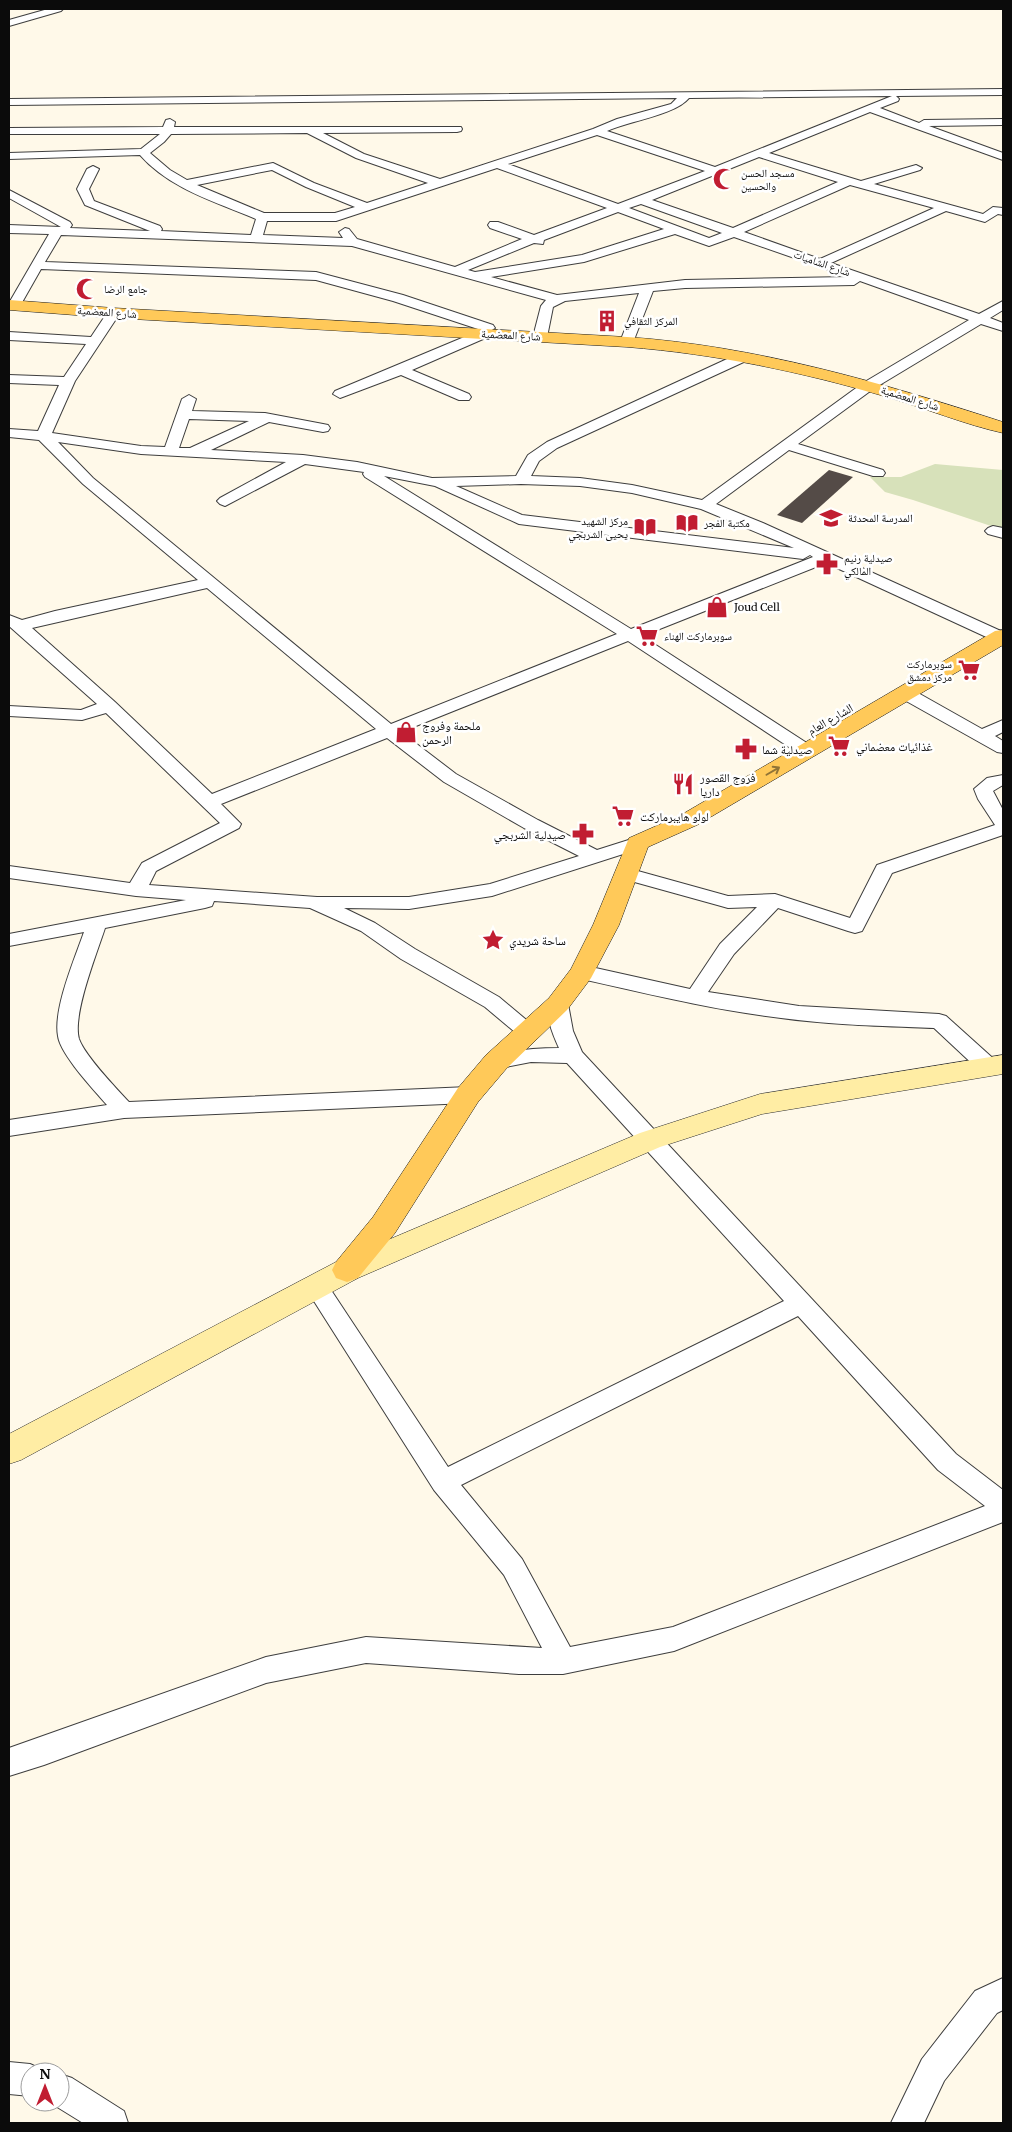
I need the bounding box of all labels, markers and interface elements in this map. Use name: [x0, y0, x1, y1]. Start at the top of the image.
mosque icon: مسجد الحسن والحسين: [711, 166, 737, 192]
place label: مسجد الحسن والحسين: [741, 166, 794, 193]
street label: شارع الشاميات: [792, 247, 852, 279]
mosque icon: جامع الرضا: [74, 276, 100, 302]
place label: جامع الرضا: [104, 282, 147, 296]
street label: شارع المعضمية: [77, 303, 137, 321]
building icon: المركز الثقافي: [594, 308, 620, 334]
place label: المركز الثقافي: [624, 314, 678, 330]
street label: شارع المعضمية: [481, 326, 541, 344]
street label: شارع المعضمية: [879, 383, 941, 413]
school or university icon: المدرسة المحدثة: [818, 505, 844, 531]
library icon: مكتبة الفجر: [674, 510, 700, 536]
place label: المدرسة المحدثة: [848, 511, 913, 525]
place label: مركز الشهيد يحيى الشربجي: [568, 514, 629, 543]
library icon: مركز الشهيد يحيى الشربجي: [632, 514, 658, 540]
place label: مكتبة الفجر: [703, 516, 750, 530]
pharmacy icon: صيدلية رنيم المالكي: [814, 551, 840, 577]
place label: صيدلية رنيم المالكي: [844, 551, 893, 580]
shop icon: Joud Cell: [704, 594, 730, 620]
place label: Joud Cell: [733, 600, 780, 614]
supermarket icon: سوبرماركت الهناء: [634, 623, 660, 649]
place label: سوبرماركت الهناء: [664, 629, 732, 643]
place label: سوبرماركت مركز دمشق: [907, 657, 952, 684]
supermarket icon: سوبرماركت مركز دمشق: [956, 657, 982, 683]
street label: الشارع العام: [804, 700, 856, 739]
place label: ملحمة وفروج الرحمن: [422, 718, 480, 747]
shop icon: ملحمة وفروج الرحمن: [393, 719, 419, 745]
supermarket icon: غذائيات معضماني: [826, 733, 852, 759]
pharmacy icon: صيدلية شما: [733, 736, 759, 762]
place label: غذائيات معضماني: [856, 739, 933, 757]
place label: صيدلية شما: [762, 742, 812, 757]
one-way arrow: [765, 765, 780, 775]
place label: فروج القصور داريا: [699, 770, 756, 799]
restaurant icon: فروج القصور داريا: [670, 771, 696, 797]
supermarket icon: لولو هايبرماركت: [610, 803, 636, 829]
place label: لولو هايبرماركت: [640, 809, 709, 824]
pharmacy icon: صيدلية الشربجي: [570, 821, 596, 847]
place label: صيدلية الشربجي: [494, 827, 566, 845]
place icon: ساحة شريدي: [480, 927, 506, 953]
place label: ساحة شريدي: [509, 933, 566, 951]
north arrow: [20, 2062, 70, 2112]
text: N: [39, 2065, 51, 2083]

